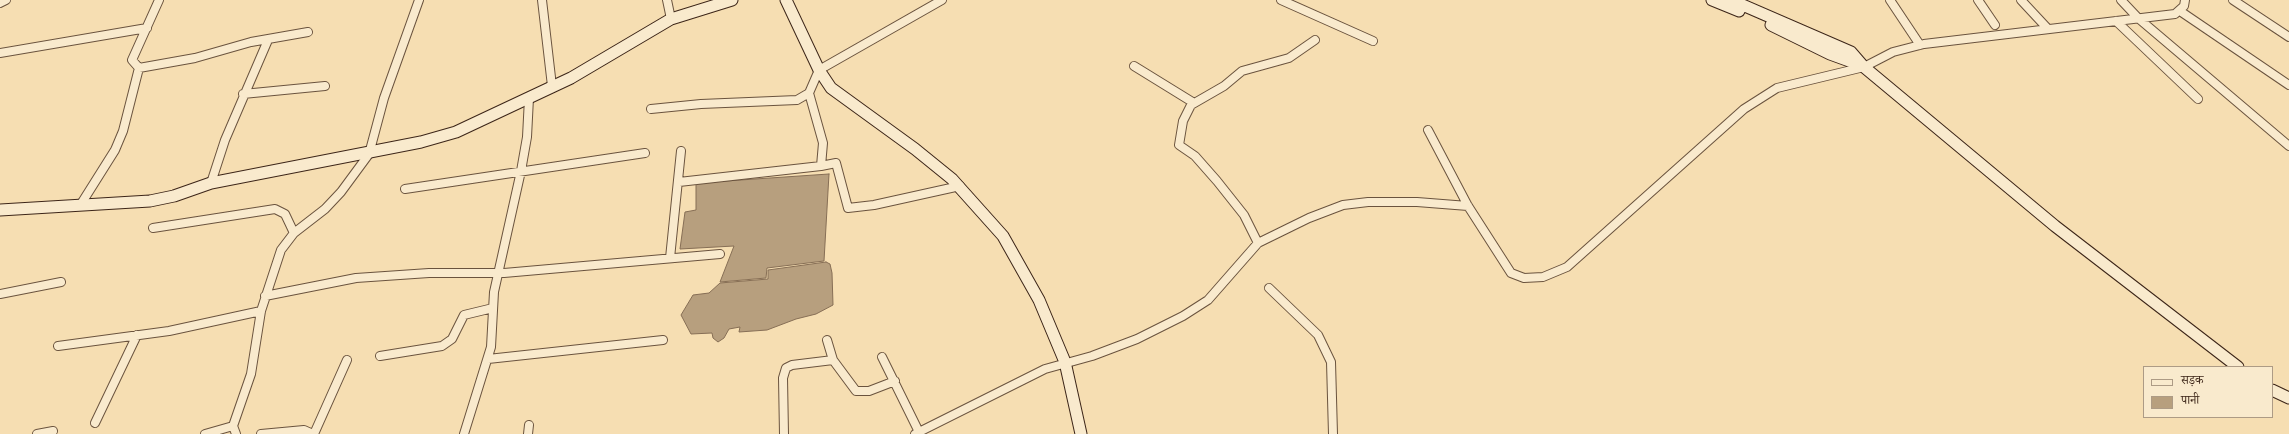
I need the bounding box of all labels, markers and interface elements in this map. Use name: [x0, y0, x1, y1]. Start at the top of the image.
legend: [2143, 366, 2273, 418]
text: सड़क: [2181, 373, 2204, 388]
text: पानी: [2181, 393, 2199, 408]

